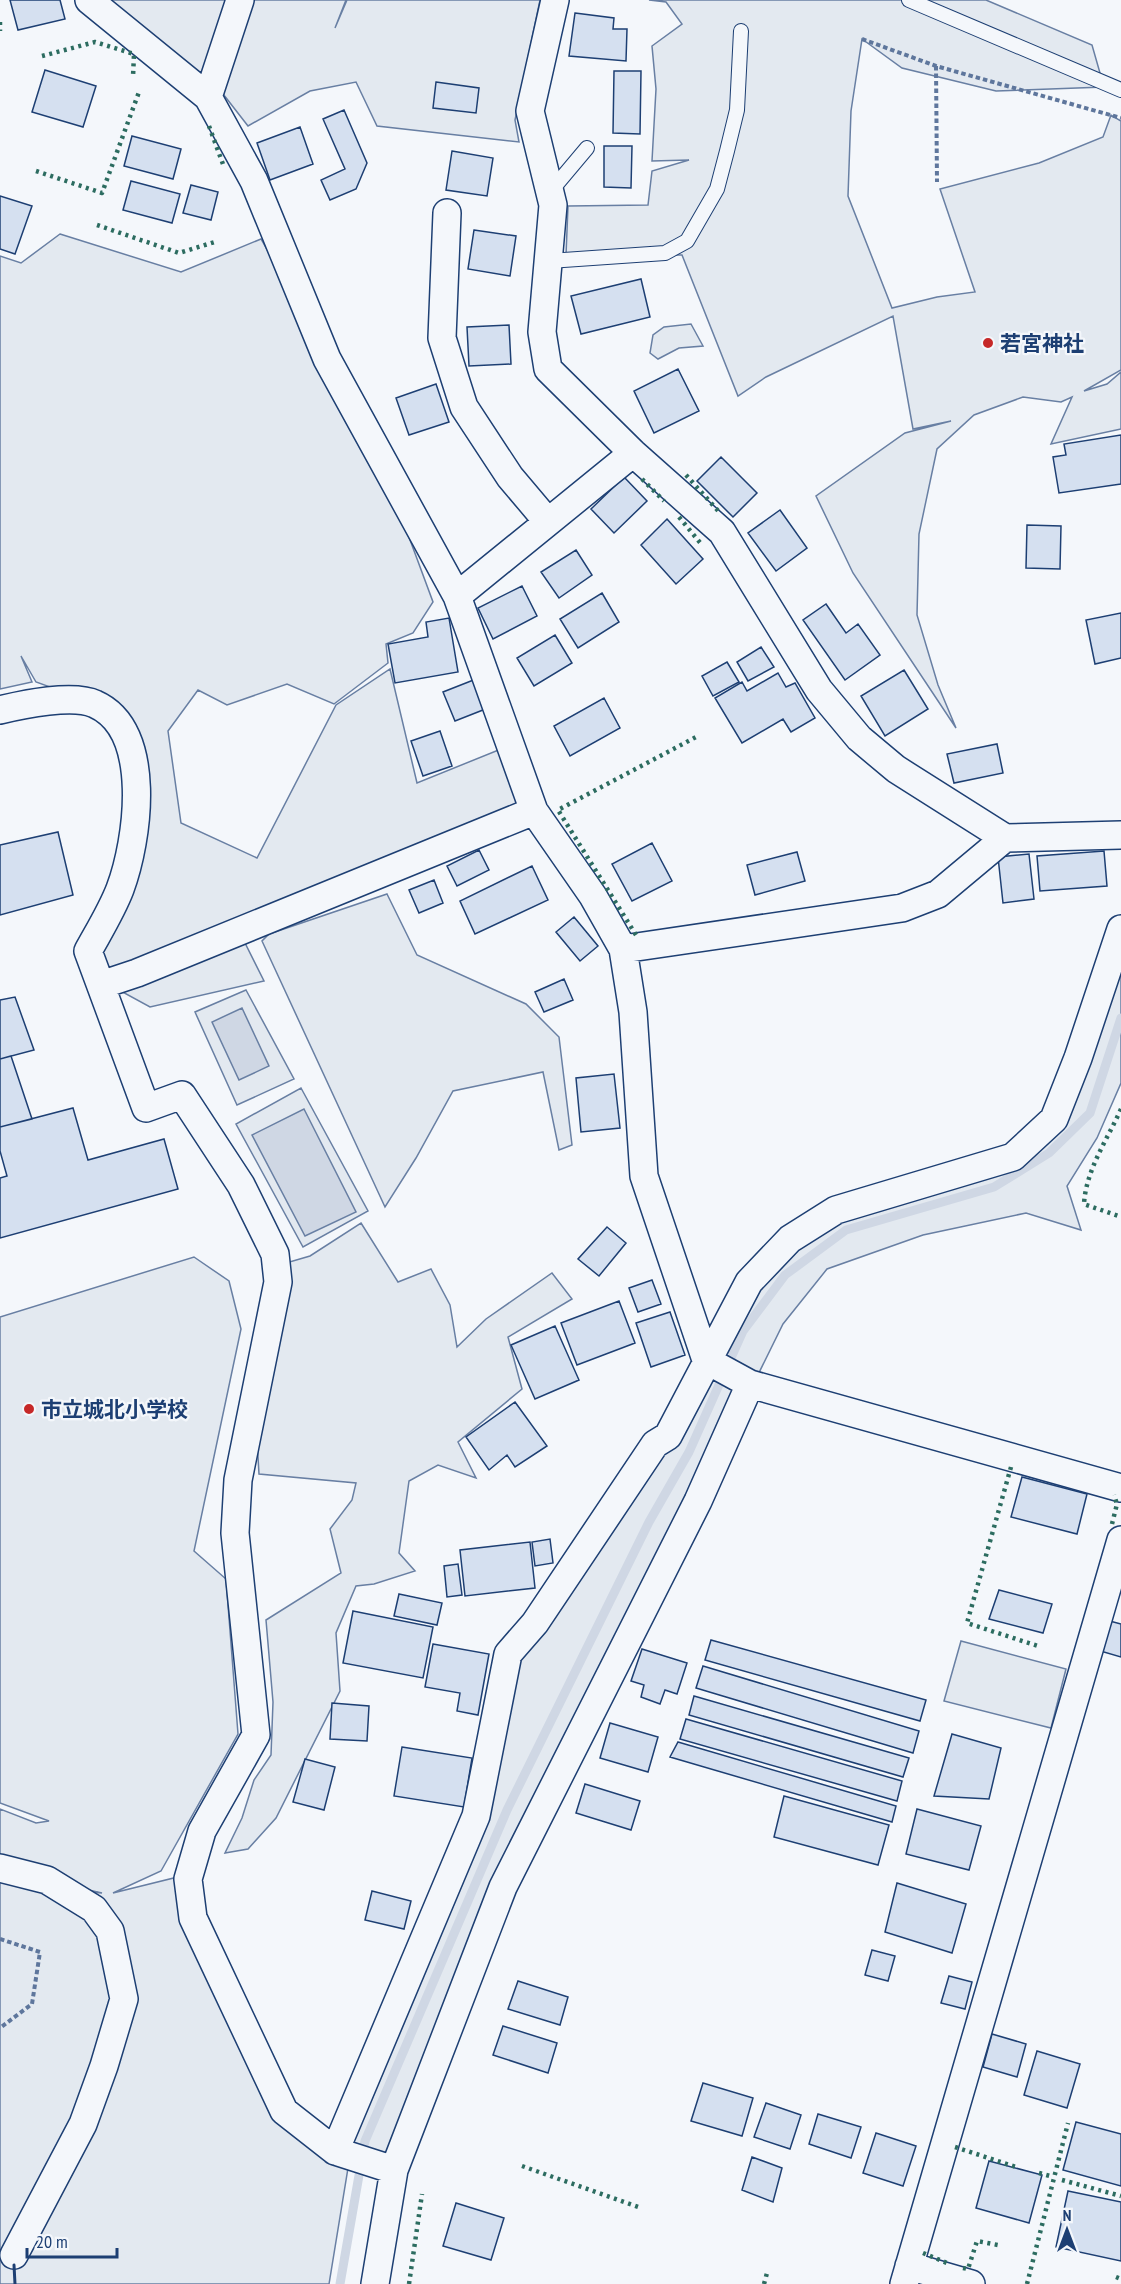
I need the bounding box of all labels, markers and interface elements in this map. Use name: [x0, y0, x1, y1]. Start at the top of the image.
place label: 若宮神社: [1000, 330, 1084, 357]
marker: 若宮神社: [981, 336, 995, 350]
place label: 市立城北小学校: [41, 1396, 188, 1423]
marker: 市立城北小学校: [22, 1402, 36, 1416]
north arrow: [1037, 2200, 1097, 2260]
text: N: [1063, 2205, 1071, 2225]
scale bar: [27, 2221, 117, 2259]
text: 20 m: [36, 2230, 68, 2253]

